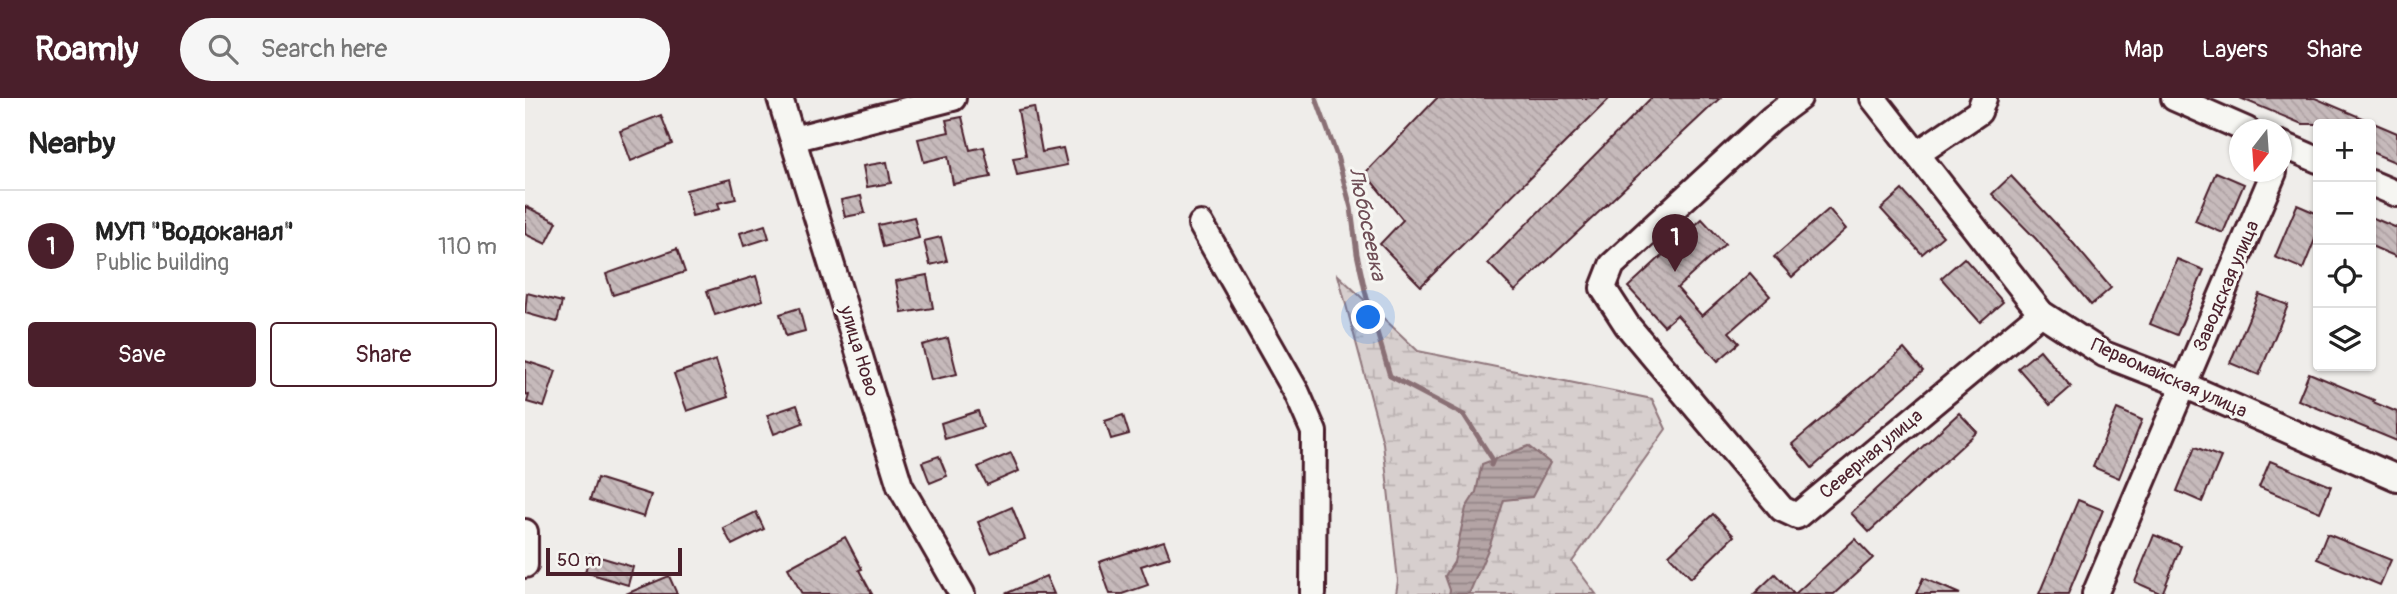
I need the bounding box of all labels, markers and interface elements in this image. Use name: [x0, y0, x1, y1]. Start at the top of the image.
search box: [180, 18, 670, 81]
text: Roamly: [35, 29, 138, 70]
icon: search: [204, 30, 242, 68]
text: Search here: [260, 33, 387, 65]
text: Map: [2124, 35, 2164, 64]
text: Layers: [2202, 35, 2268, 64]
text: Share: [2306, 35, 2362, 64]
north arrow: [2229, 119, 2292, 182]
map controls: [2313, 119, 2376, 371]
button: +: [2313, 119, 2376, 182]
text: Nearby: [28, 125, 115, 162]
water label: Любосеевка: [1342, 165, 1392, 284]
button: −: [2313, 182, 2376, 245]
pin: 1: [1652, 214, 1698, 272]
text: МУП "Водоканал": [95, 216, 294, 248]
street label: Заводская улица: [2188, 217, 2264, 355]
text: 1: [47, 232, 56, 261]
text: 110 m: [438, 232, 497, 261]
button: locate: [2313, 245, 2376, 308]
text: Public building: [95, 248, 229, 277]
your location: [1351, 300, 1385, 334]
street label: улица Ново: [834, 302, 884, 399]
button: layers: [2313, 308, 2376, 371]
button: Save: [28, 322, 256, 387]
button: Share: [270, 322, 497, 387]
street label: Первомайская улица: [2087, 333, 2251, 423]
street label: Северная улица: [1814, 404, 1928, 504]
scale bar: [546, 545, 683, 577]
text: 50 m: [557, 548, 601, 572]

